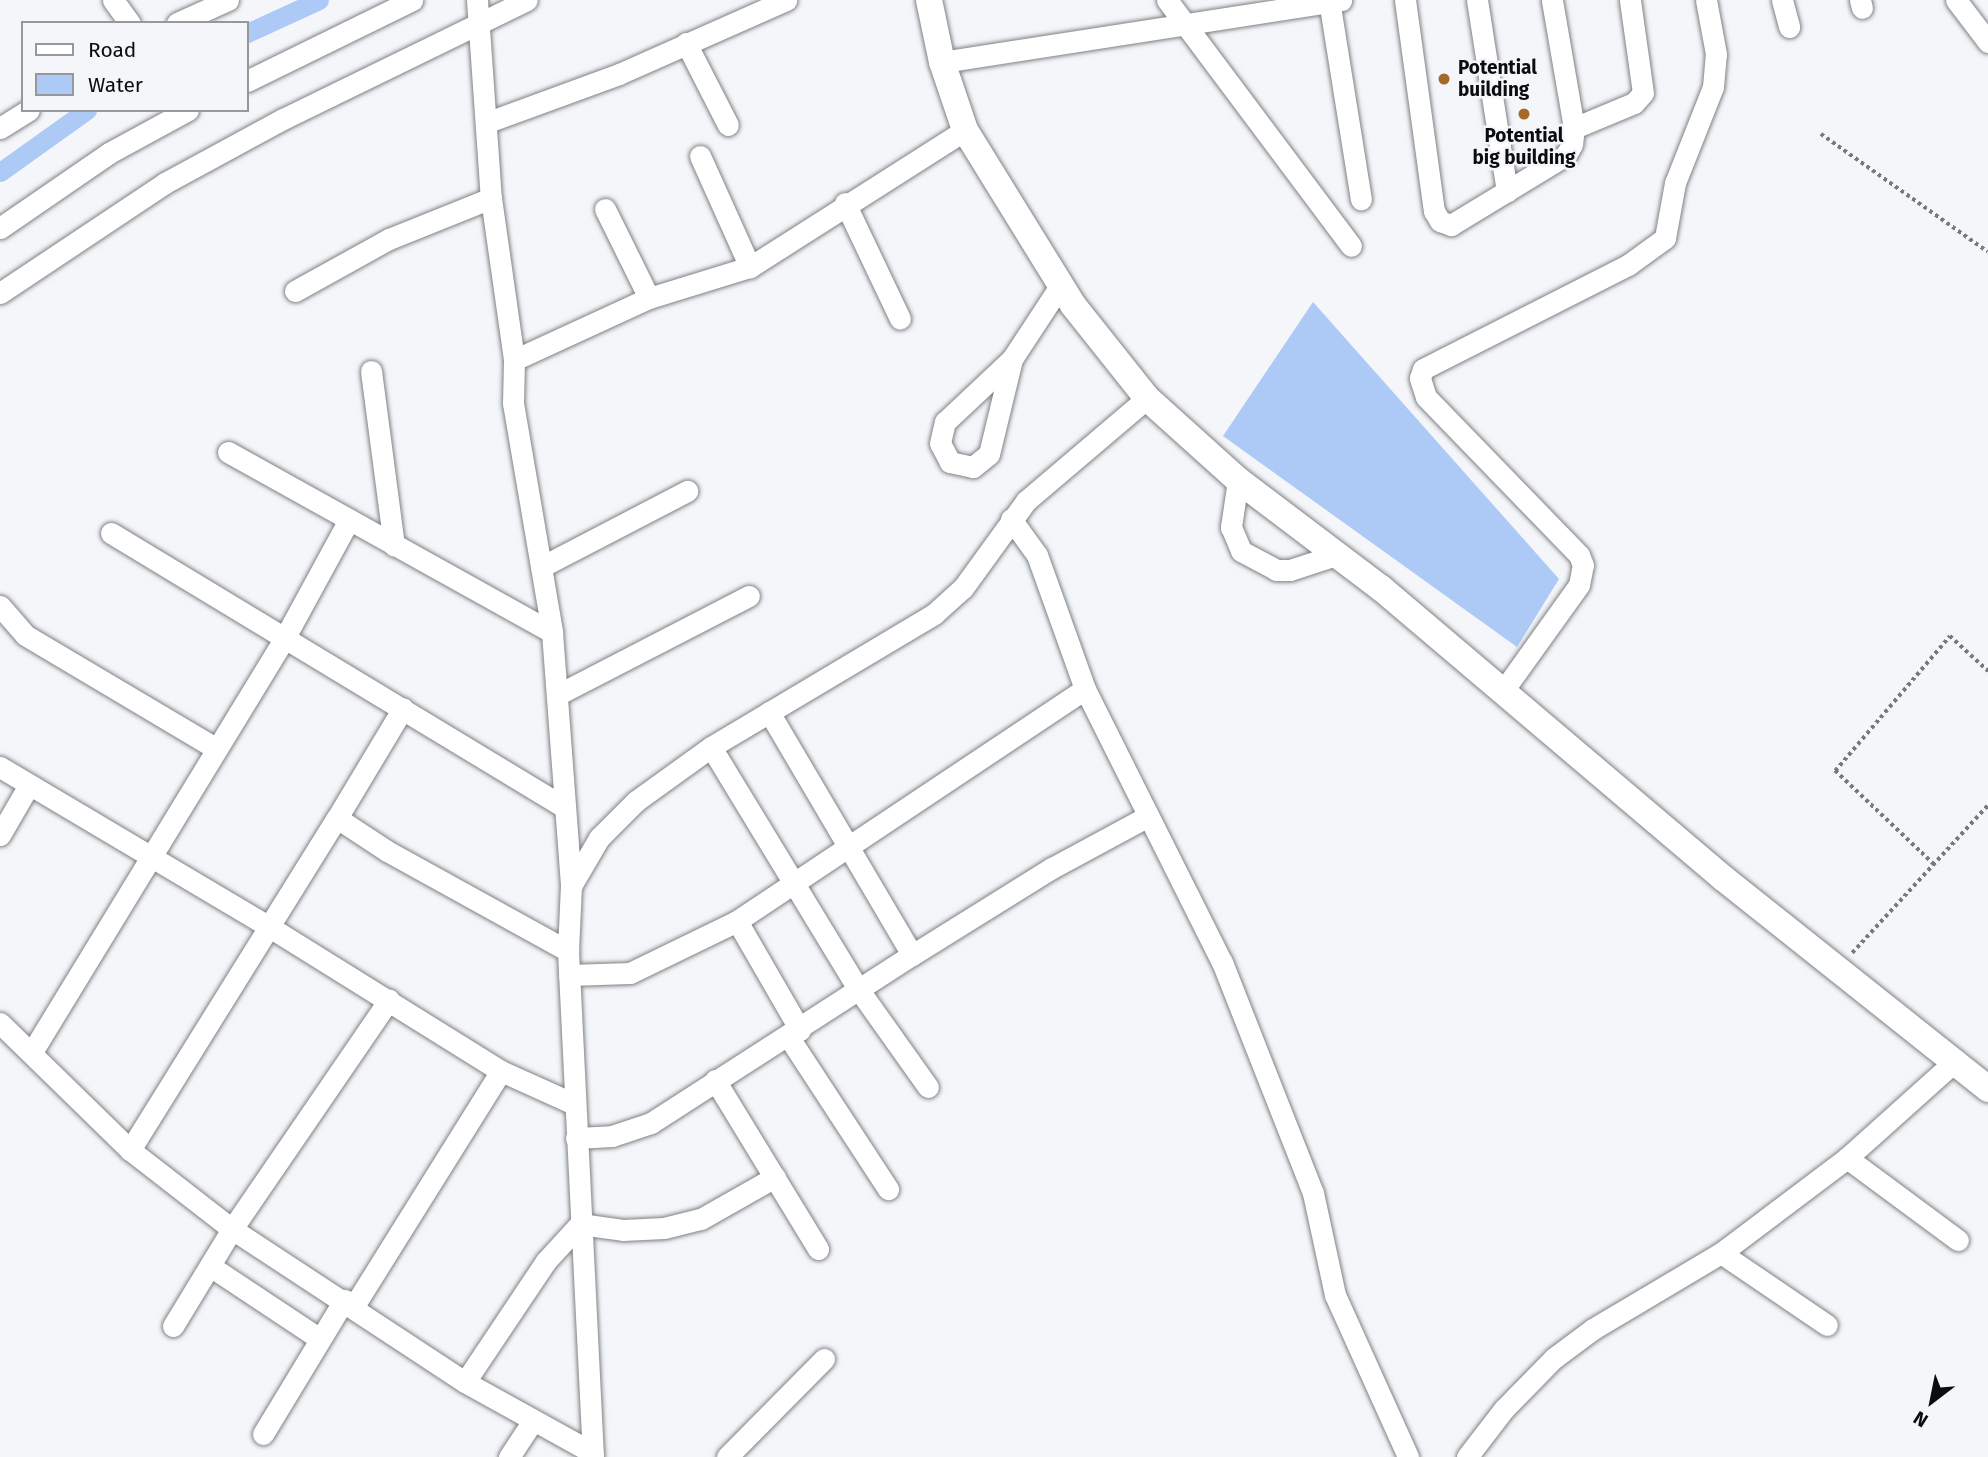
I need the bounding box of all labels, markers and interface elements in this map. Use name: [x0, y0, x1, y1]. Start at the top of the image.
legend: [21, 21, 248, 112]
text: Road: [88, 37, 136, 63]
place label: Potential building: [1458, 57, 1537, 101]
marker: Potential building: [1436, 71, 1452, 87]
text: Water: [88, 72, 143, 98]
marker: Potential big building: [1516, 106, 1532, 122]
place label: Potential big building: [1473, 125, 1575, 169]
north arrow: [1897, 1366, 1967, 1436]
text: N: [1909, 1406, 1932, 1432]

